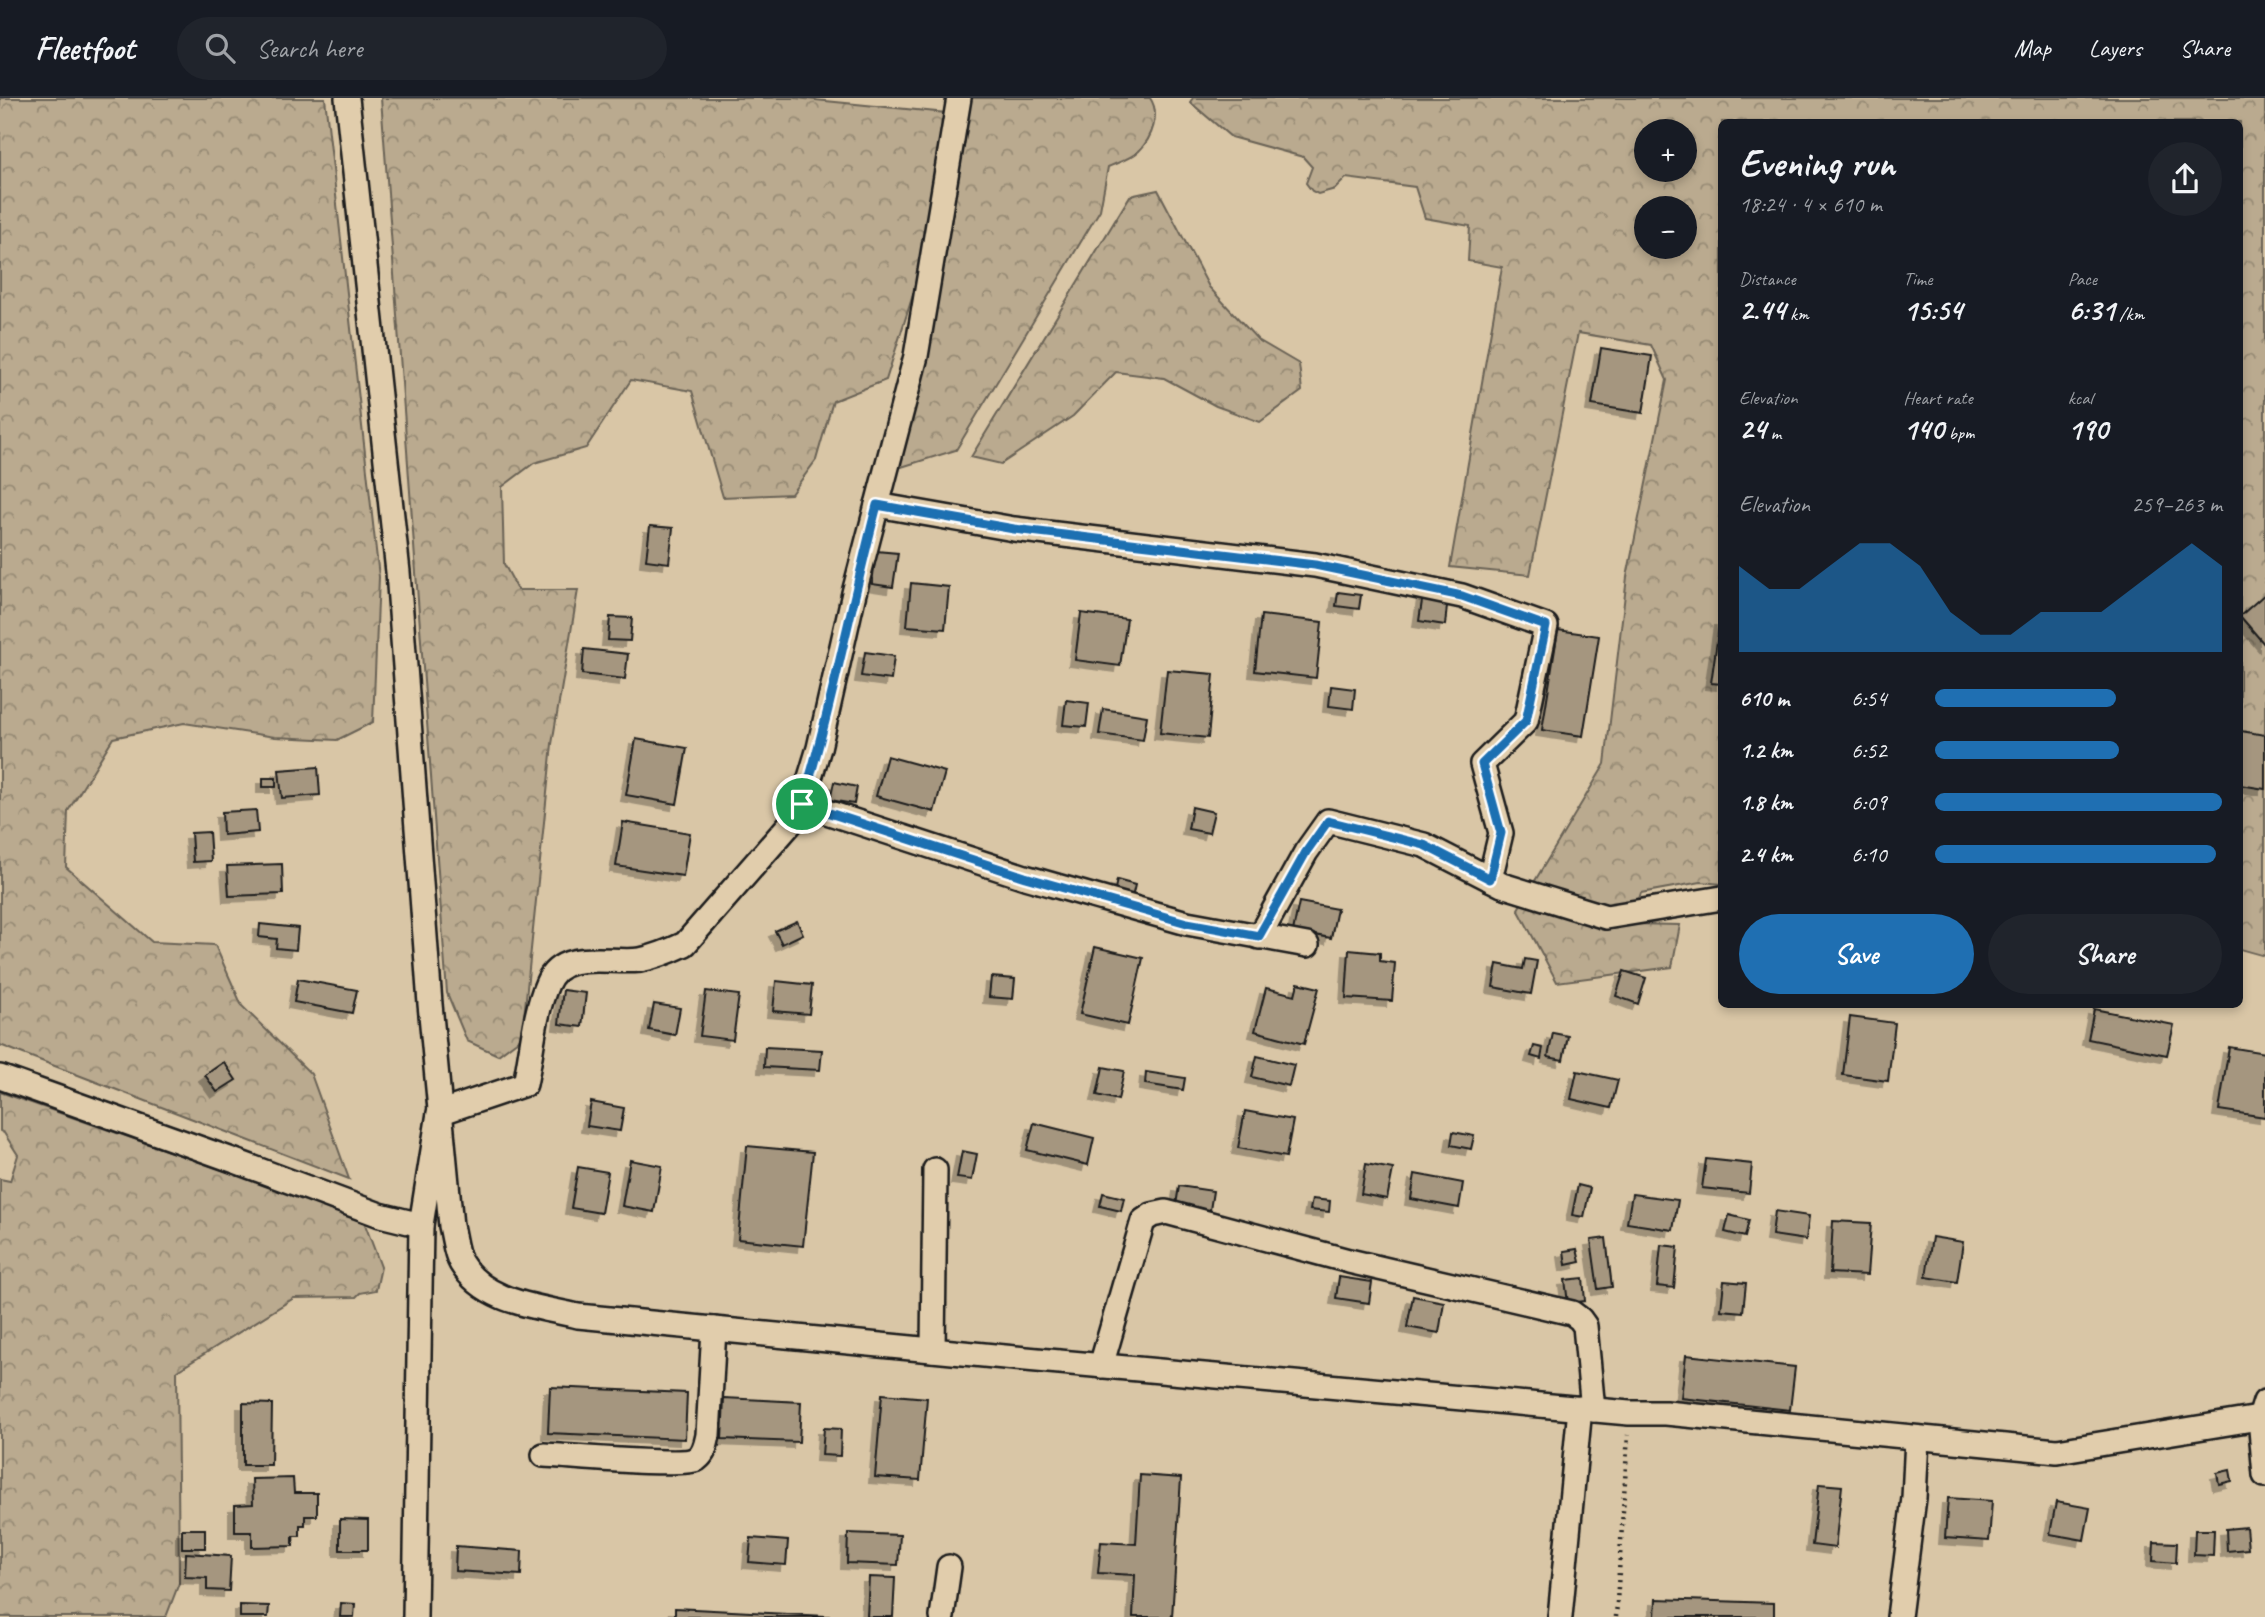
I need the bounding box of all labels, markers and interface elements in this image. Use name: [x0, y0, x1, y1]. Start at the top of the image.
search box: [177, 17, 667, 80]
text: Fleetfoot: [35, 27, 135, 69]
icon: search: [201, 29, 239, 67]
text: Search here: [257, 32, 363, 65]
text: Map: [2014, 33, 2051, 63]
text: Layers: [2089, 33, 2142, 63]
text: Share: [2180, 33, 2230, 63]
map controls: [1634, 119, 1697, 259]
button: +: [1634, 119, 1697, 182]
text: Evening run: [1739, 140, 1895, 187]
button: share: [2148, 142, 2222, 216]
text: 18:24 · 4 × 610 m: [1739, 190, 1882, 219]
button: −: [1634, 196, 1697, 259]
text: Distance: [1739, 267, 1796, 291]
text: Time: [1903, 267, 1932, 291]
text: Pace: [2068, 267, 2097, 291]
text: 2.44: [1739, 291, 1785, 329]
text: 15:54: [1903, 291, 1962, 329]
text: 6:31: [2068, 291, 2115, 329]
text: km: [1785, 302, 1809, 326]
text: /km: [2115, 302, 2144, 326]
text: Elevation: [1739, 386, 1797, 410]
text: Heart rate: [1903, 386, 1973, 410]
text: kcal: [2068, 386, 2093, 410]
text: 24: [1739, 410, 1766, 448]
text: 140: [1903, 410, 1944, 448]
text: 190: [2068, 410, 2108, 448]
text: m: [1766, 421, 1781, 445]
text: bpm: [1944, 421, 1975, 445]
text: Elevation: [1739, 490, 1810, 519]
text: 259–263 m: [2131, 490, 2222, 519]
text: 610 m: [1739, 684, 1789, 713]
text: 6:54: [1851, 684, 1887, 713]
text: 1.2 km: [1739, 736, 1793, 765]
text: 6:52: [1851, 736, 1887, 765]
pin: [772, 774, 832, 834]
icon: arrive: [783, 785, 821, 823]
text: 1.8 km: [1739, 788, 1793, 817]
text: 6:09: [1851, 788, 1887, 817]
text: 2.4 km: [1739, 840, 1793, 869]
text: 6:10: [1851, 840, 1887, 869]
button: Save: [1739, 914, 1974, 994]
button: Share: [1988, 914, 2222, 994]

